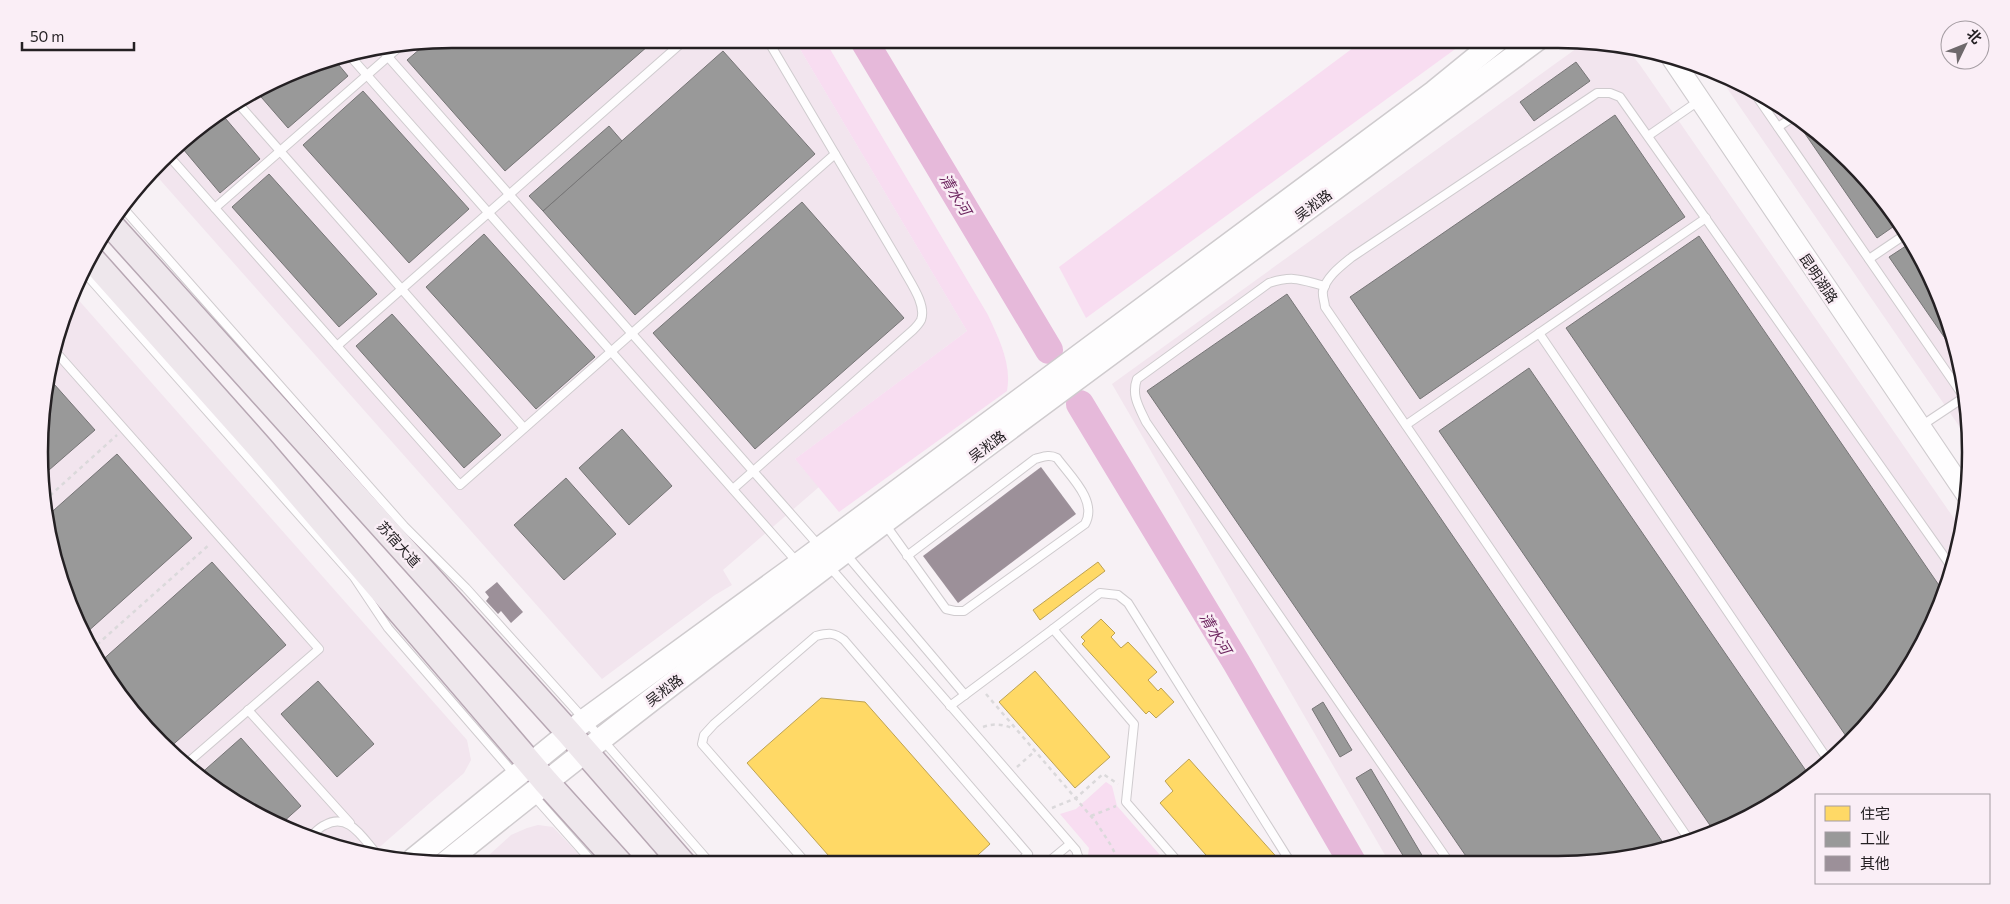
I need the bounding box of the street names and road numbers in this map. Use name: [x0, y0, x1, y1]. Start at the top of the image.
street label: 吴淞路: [1291, 186, 1335, 224]
street label: 昆明湖路: [1796, 250, 1842, 306]
street label: 吴淞路: [965, 427, 1009, 465]
street label: 苏宿大道: [374, 518, 424, 570]
street label: 吴淞路: [642, 671, 686, 709]

